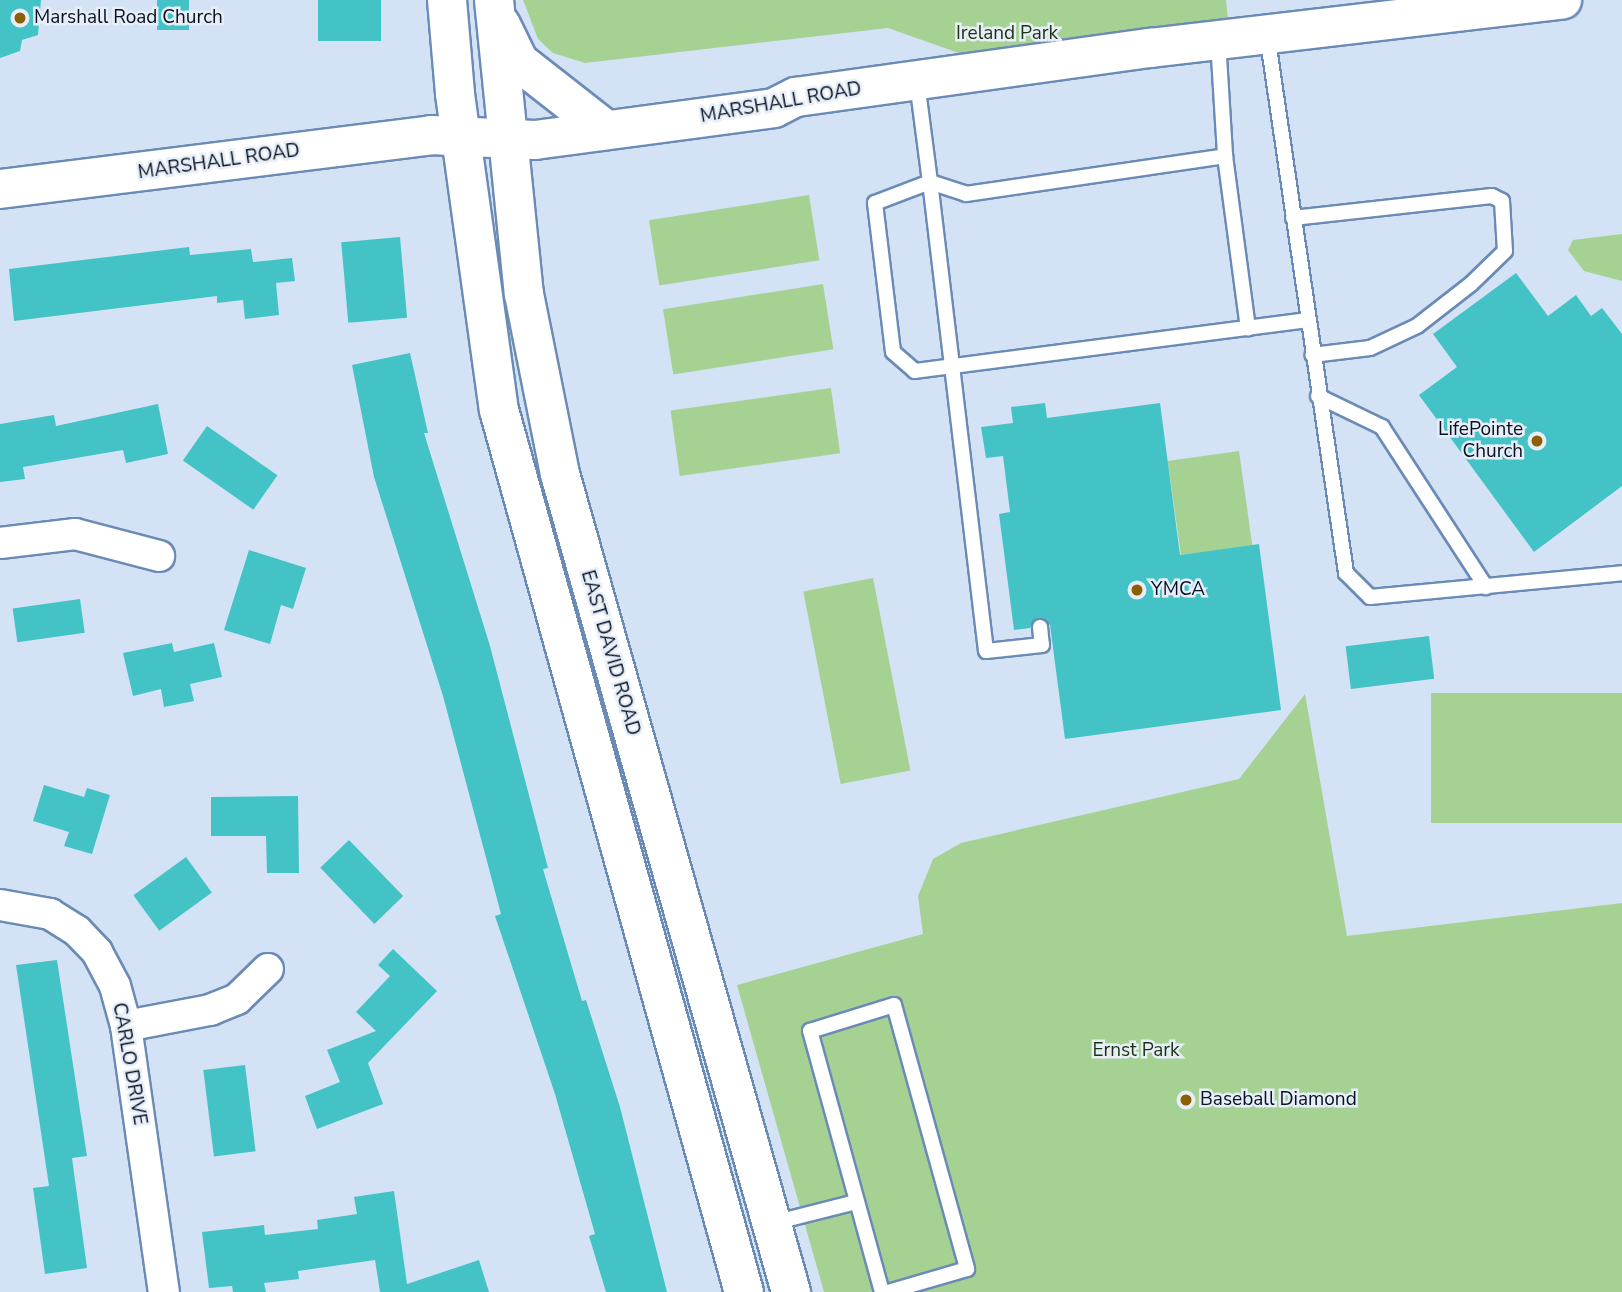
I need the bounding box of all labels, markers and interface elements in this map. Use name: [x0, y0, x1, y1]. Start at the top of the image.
place label: Marshall Road Church: [34, 7, 223, 29]
marker: Marshall Road Church: [12, 10, 28, 26]
park label: Ireland Park: [956, 23, 1058, 45]
street label: MARSHALL ROAD: [699, 78, 863, 128]
street label: MARSHALL ROAD: [137, 139, 301, 185]
place label: LifePointe Church: [1438, 419, 1523, 463]
marker: LifePointe Church: [1529, 433, 1545, 449]
street label: EAST DAVID ROAD: [576, 568, 644, 738]
place label: YMCA: [1151, 579, 1205, 601]
marker: YMCA: [1129, 582, 1145, 598]
street label: CARLO DRIVE: [107, 1001, 151, 1127]
park label: Ernst Park: [1092, 1040, 1180, 1062]
place label: Baseball Diamond: [1200, 1089, 1357, 1111]
marker: Baseball Diamond: [1178, 1092, 1194, 1108]

